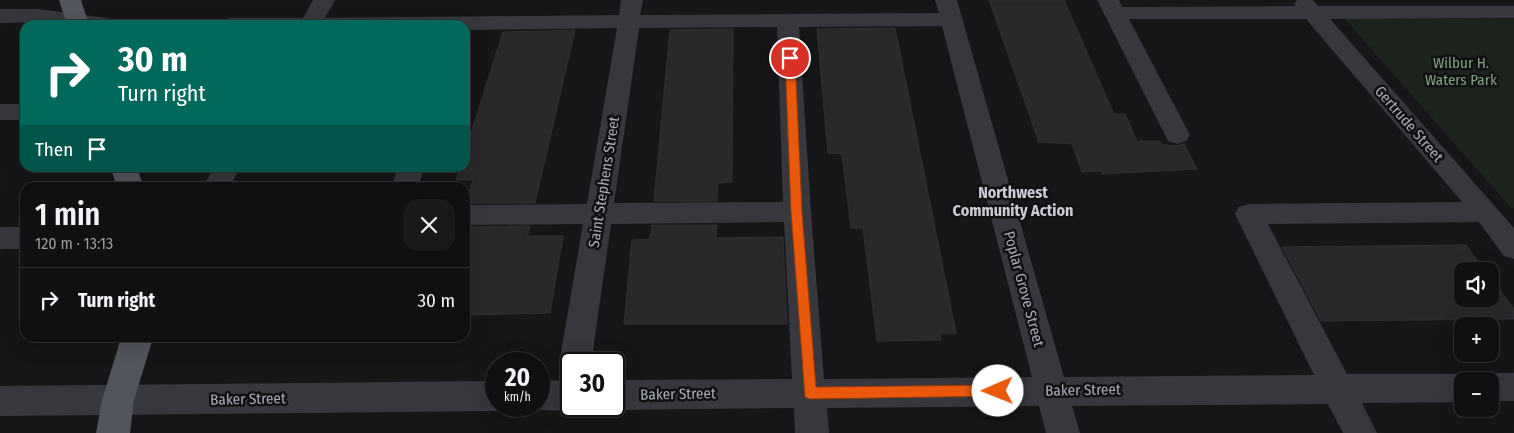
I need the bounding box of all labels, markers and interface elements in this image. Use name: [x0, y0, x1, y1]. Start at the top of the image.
pin: [769, 37, 811, 79]
text: 30 m: [118, 38, 188, 80]
icon: right: [35, 40, 100, 105]
icon: arrive: [776, 44, 804, 72]
park label: Wilbur H. Waters Park: [1425, 54, 1497, 89]
text: Turn right: [118, 80, 206, 107]
street label: Gertrude Street: [1371, 82, 1447, 166]
street label: Saint Stephens Street: [585, 115, 623, 249]
icon: arrive: [83, 135, 111, 163]
text: Then: [35, 138, 73, 161]
district label: Northwest Community Action: [953, 183, 1073, 220]
text: 1 min: [35, 197, 100, 233]
button: close: [403, 199, 455, 251]
street label: Poplar Grove Street: [1000, 229, 1048, 349]
text: 120 m · 13:13: [35, 234, 113, 253]
map controls: [1454, 262, 1499, 417]
button: sound: [1454, 262, 1499, 307]
icon: right: [35, 286, 63, 314]
text: Turn right: [78, 289, 155, 312]
text: 30 m: [417, 289, 455, 312]
button: +: [1454, 317, 1499, 362]
speed limit sign: 30: [560, 352, 625, 417]
text: 20: [505, 363, 530, 393]
position arrow: [971, 364, 1023, 416]
button: −: [1454, 372, 1499, 417]
street label: Baker Street: [1045, 380, 1121, 400]
street label: Baker Street: [640, 384, 716, 404]
street label: Baker Street: [210, 389, 286, 409]
text: km/h: [504, 390, 531, 404]

